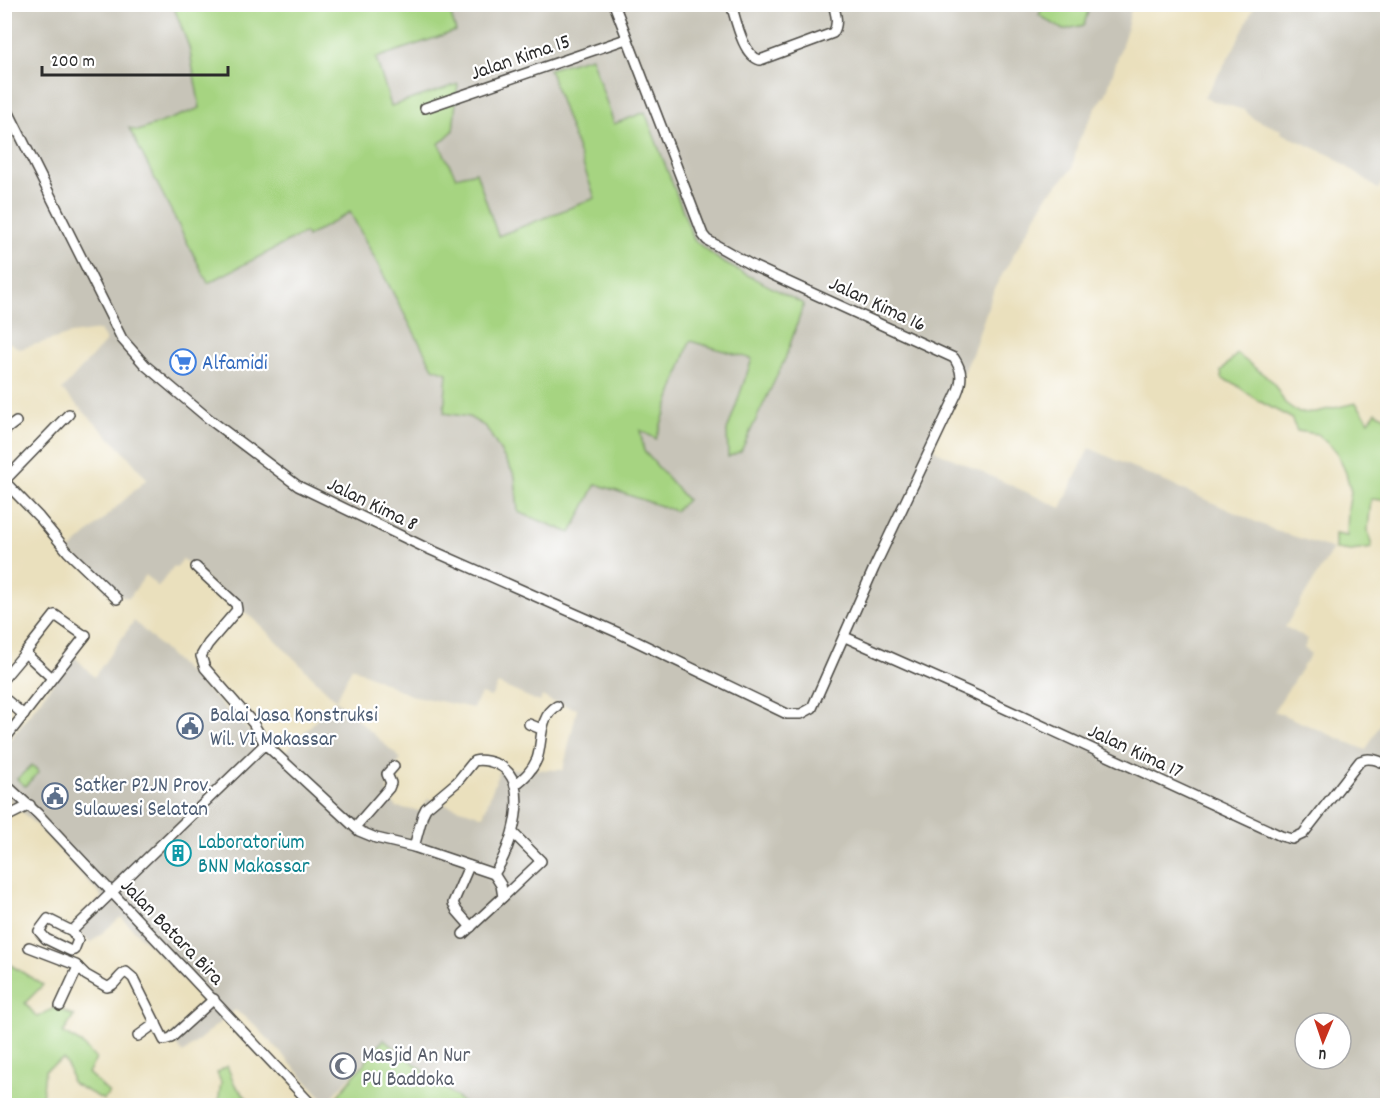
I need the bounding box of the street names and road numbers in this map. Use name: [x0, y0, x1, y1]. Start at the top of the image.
street label: Jalan Kima 15: [467, 28, 575, 90]
street label: Jalan Kima 16: [823, 270, 930, 341]
street label: Jalan Kima 8: [321, 471, 422, 541]
street label: Jalan Kima 17: [1082, 718, 1187, 788]
street label: Jalan Batara Bira: [112, 873, 230, 994]

